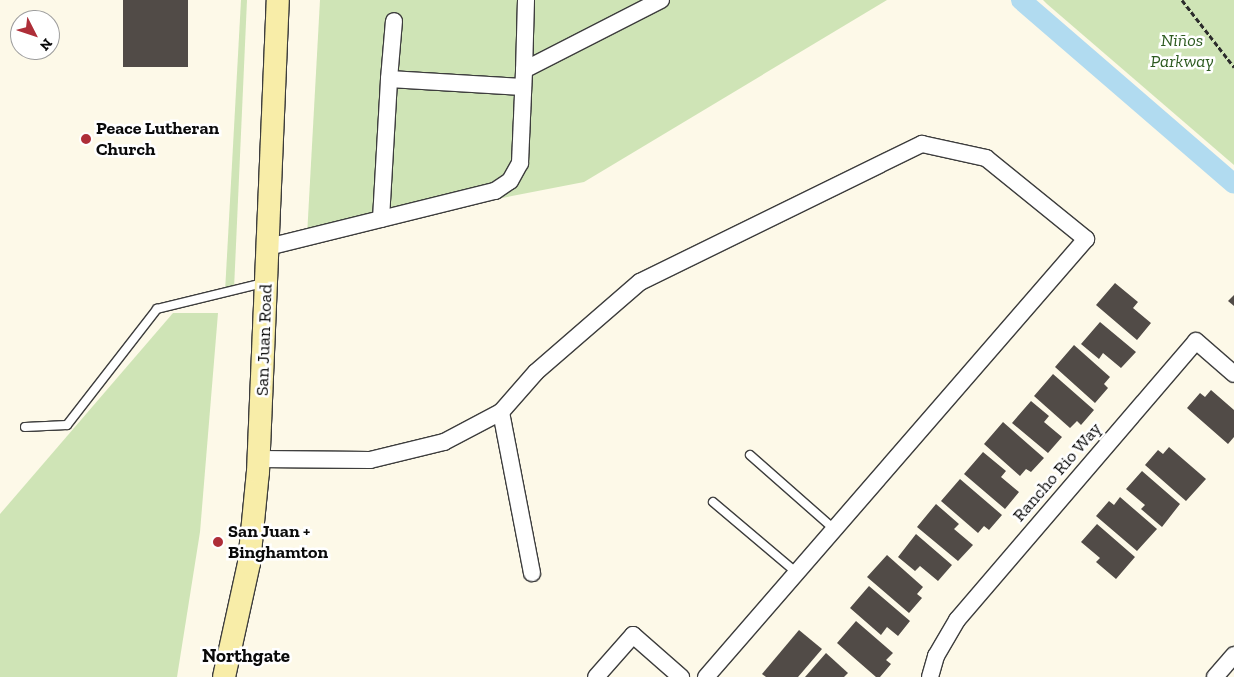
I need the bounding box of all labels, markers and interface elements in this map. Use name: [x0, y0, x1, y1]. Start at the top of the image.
north arrow: [10, 10, 60, 60]
park label: Niños Parkway: [1150, 30, 1214, 72]
text: N: [36, 35, 56, 54]
place label: Peace Lutheran Church: [96, 118, 219, 160]
marker: Peace Lutheran Church: [80, 133, 92, 145]
street label: San Juan Road: [251, 283, 277, 397]
street label: Rancho Rio Way: [1008, 418, 1106, 526]
place label: San Juan + Binghamton: [228, 521, 328, 564]
marker: San Juan + Binghamton: [212, 536, 224, 548]
district label: Northgate: [202, 645, 290, 667]

